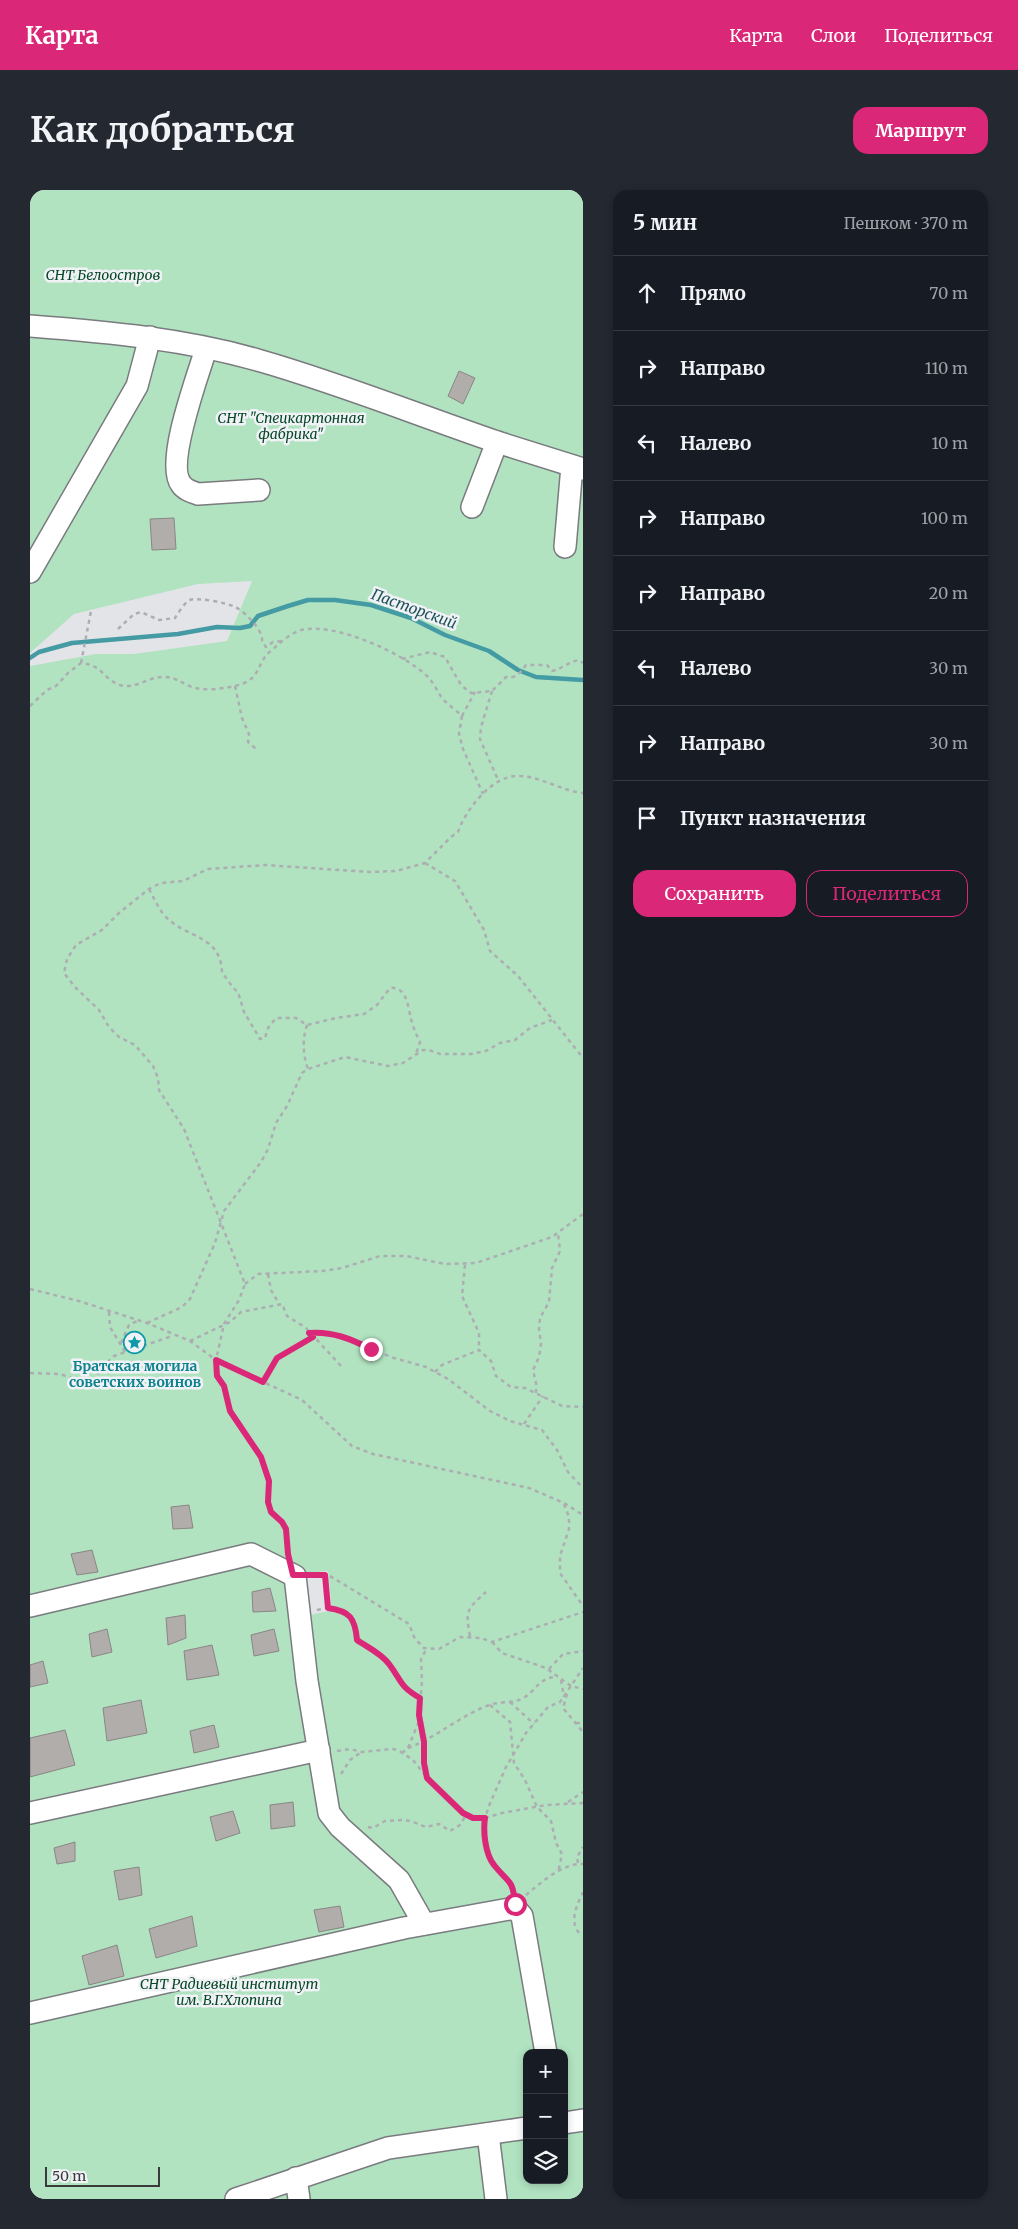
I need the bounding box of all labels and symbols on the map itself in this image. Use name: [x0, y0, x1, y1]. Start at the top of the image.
park label: СНТ Белоостров: [45, 266, 161, 284]
park label: СНТ "Спецкартонная фабрика": [217, 409, 365, 443]
water label: Пасторский: [369, 584, 460, 633]
place icon: Братская могила советских воинов: [123, 1331, 147, 1355]
route end: [360, 1338, 383, 1361]
place label: Братская могила советских воинов: [69, 1357, 201, 1391]
route start: [504, 1893, 527, 1916]
park label: СНТ Радиевый институт им. В.Г.Хлопина: [140, 1975, 318, 2009]
scale bar: [45, 2164, 160, 2187]

